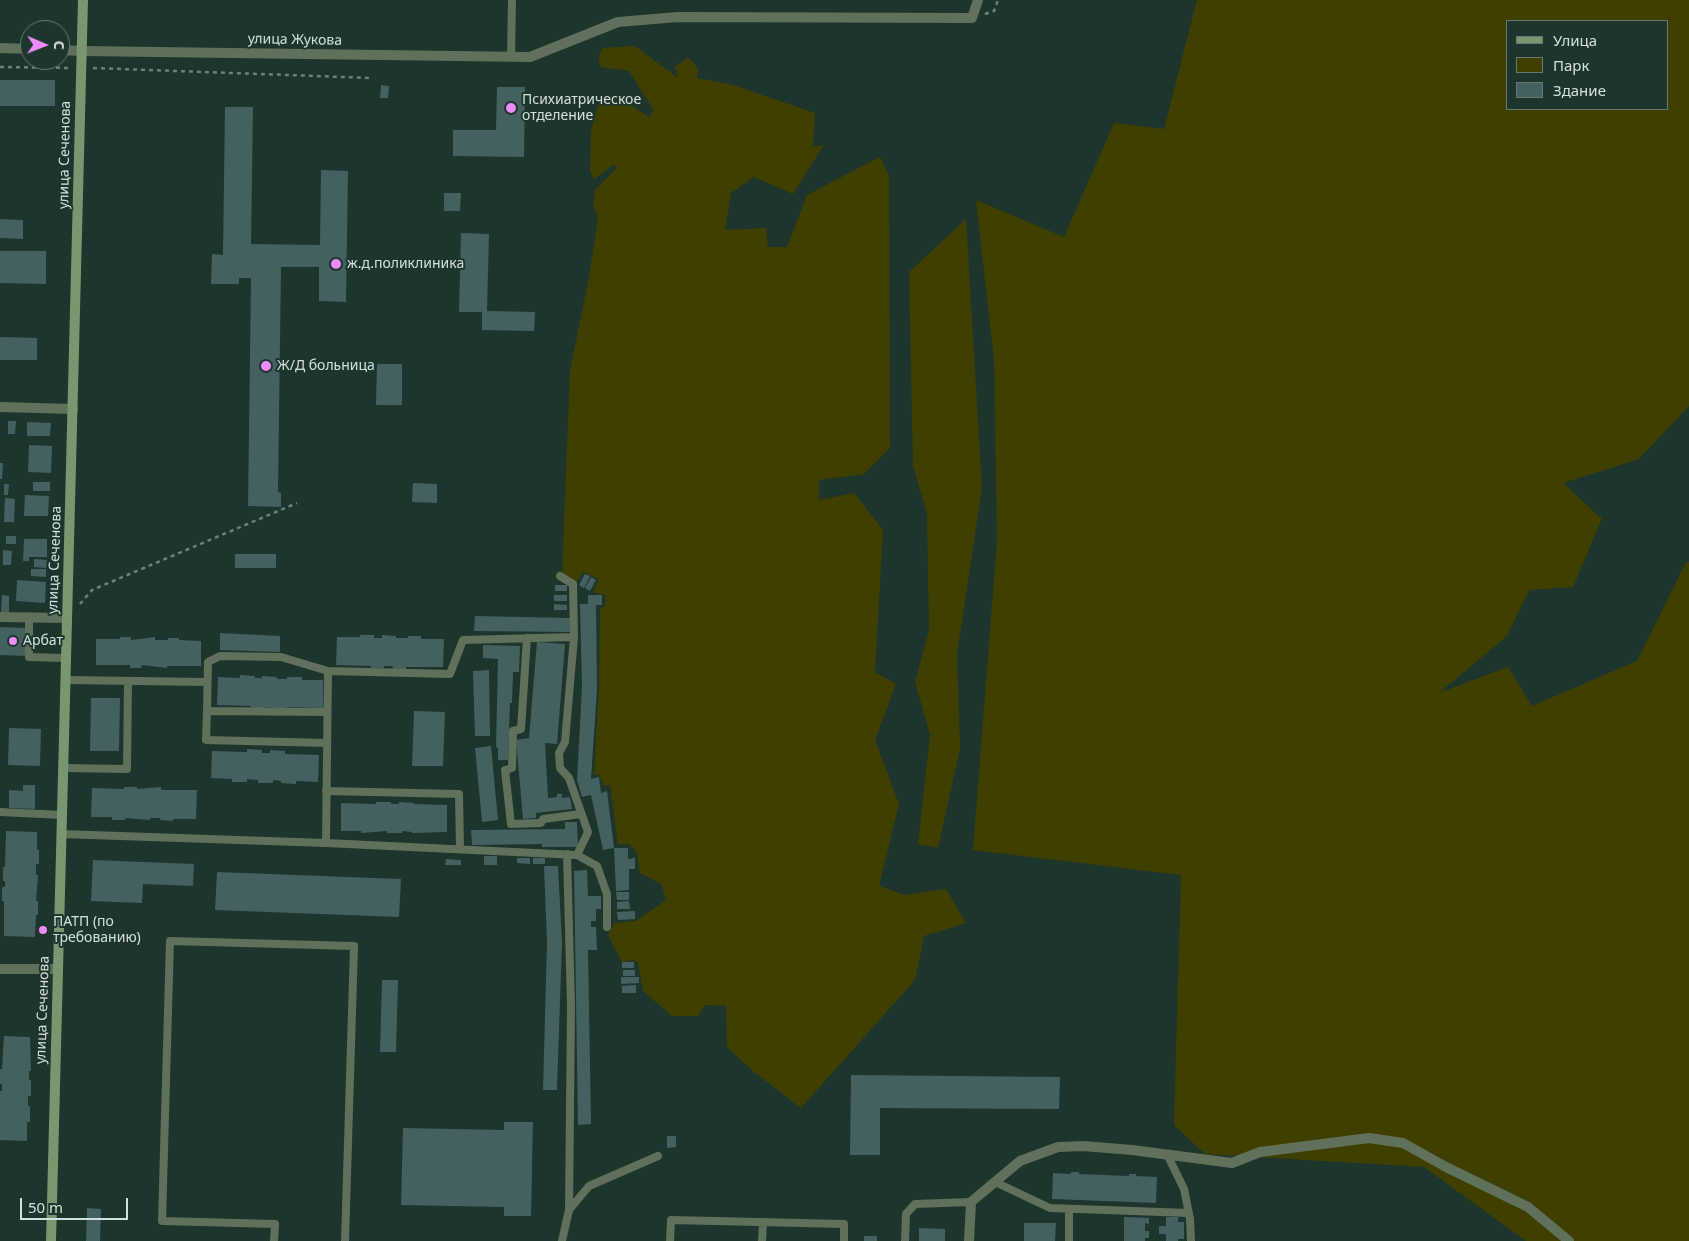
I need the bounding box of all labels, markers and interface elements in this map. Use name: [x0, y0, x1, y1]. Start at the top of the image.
north arrow: [20, 20, 70, 70]
legend: [1506, 20, 1669, 110]
text: Улица: [1553, 30, 1597, 50]
street label: улица Жукова: [248, 31, 342, 49]
text: С: [50, 41, 69, 50]
text: Парк: [1553, 55, 1589, 75]
text: Здание: [1553, 80, 1606, 100]
place label: Психиатрическое отделение: [522, 92, 641, 124]
street label: улица Сеченова: [56, 101, 74, 209]
marker: Психиатрическое отделение: [504, 101, 518, 115]
place label: ж.д.поликлиника: [347, 256, 464, 272]
marker: ж.д.поликлиника: [329, 257, 343, 271]
place label: Ж/Д больница: [277, 358, 375, 374]
marker: Ж/Д больница: [259, 359, 273, 373]
street label: улица Сеченова: [45, 506, 65, 614]
place label: Арбат: [23, 633, 63, 649]
marker: Арбат: [7, 635, 19, 647]
place label: ПАТП (по требованию): [53, 914, 141, 946]
marker: ПАТП (по требованию): [37, 924, 49, 936]
street label: улица Сеченова: [33, 956, 53, 1064]
scale bar: [22, 1188, 130, 1220]
text: 50 m: [28, 1197, 63, 1217]

